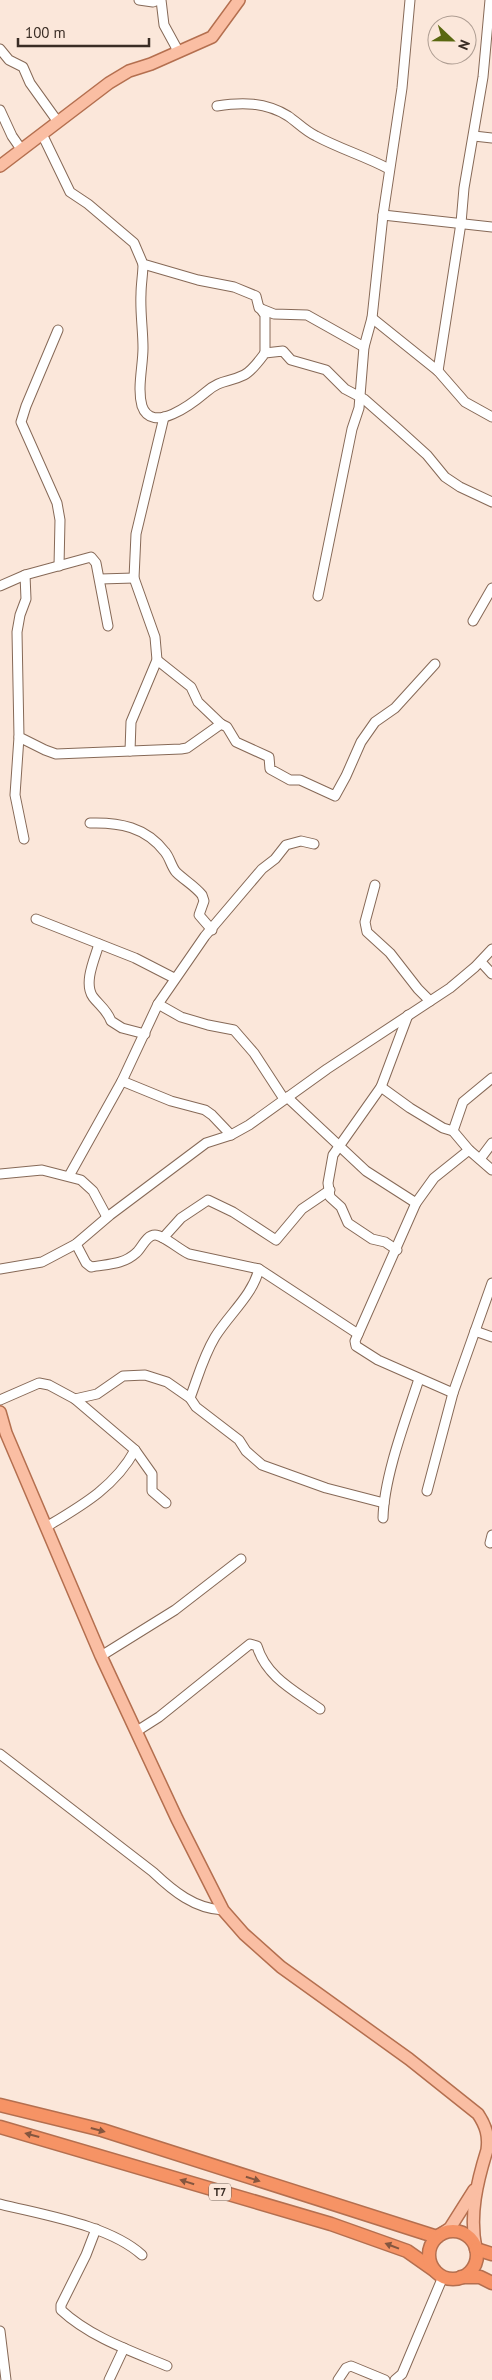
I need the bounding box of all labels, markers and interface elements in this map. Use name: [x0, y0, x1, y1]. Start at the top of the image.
scale bar: [18, 15, 149, 47]
north arrow: [427, 15, 477, 65]
text: 100 m: [25, 23, 66, 42]
text: N: [454, 37, 474, 53]
one-way arrow: [91, 2126, 106, 2134]
one-way arrow: [24, 2131, 39, 2139]
one-way arrow: [246, 2176, 261, 2184]
one-way arrow: [180, 2177, 195, 2185]
road number: T7: [209, 2184, 231, 2200]
one-way arrow: [385, 2241, 400, 2249]

